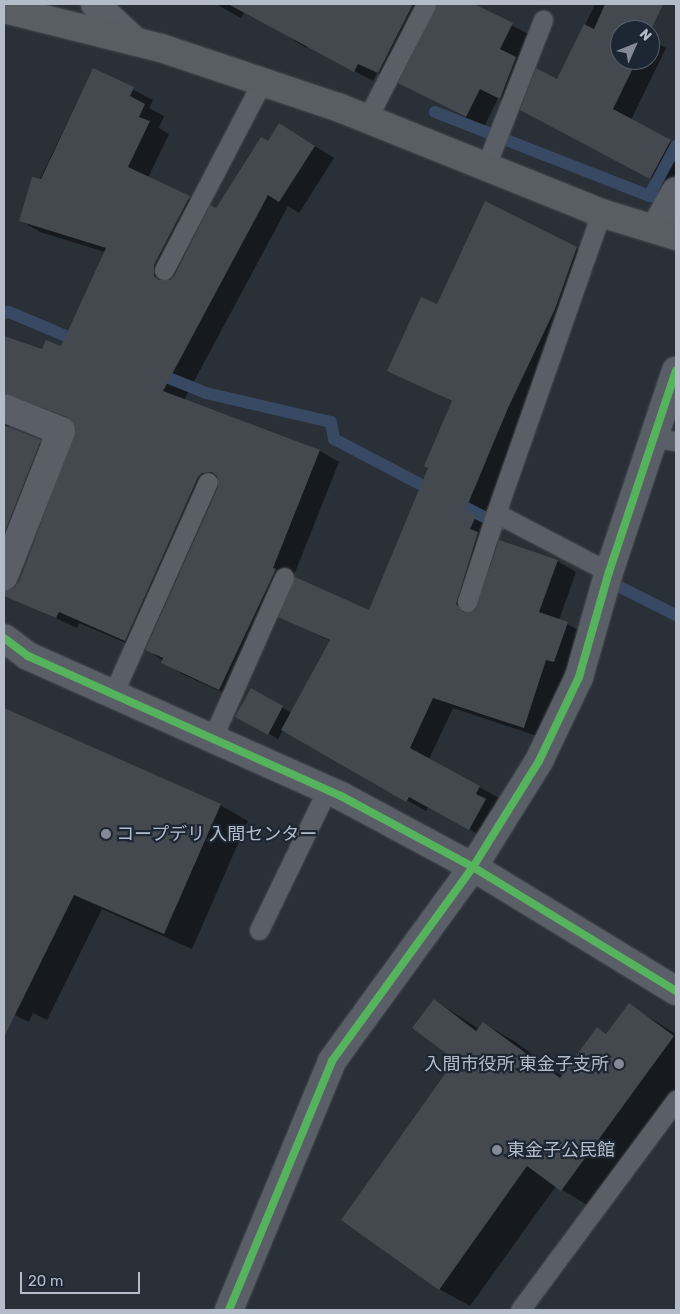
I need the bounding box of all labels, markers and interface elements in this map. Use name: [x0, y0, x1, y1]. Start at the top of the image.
north arrow: [610, 20, 660, 70]
text: N: [636, 25, 655, 44]
place label: コープデリ 入間センター: [116, 823, 318, 845]
marker: コープデリ 入間センター: [100, 828, 112, 840]
place label: 入間市役所 東金子支所: [425, 1053, 609, 1075]
marker: 入間市役所 東金子支所: [613, 1058, 625, 1070]
place label: 東金子公民館: [507, 1139, 615, 1161]
marker: 東金子公民館: [491, 1144, 503, 1156]
scale bar: [22, 1262, 142, 1294]
text: 20 m: [28, 1272, 63, 1290]

